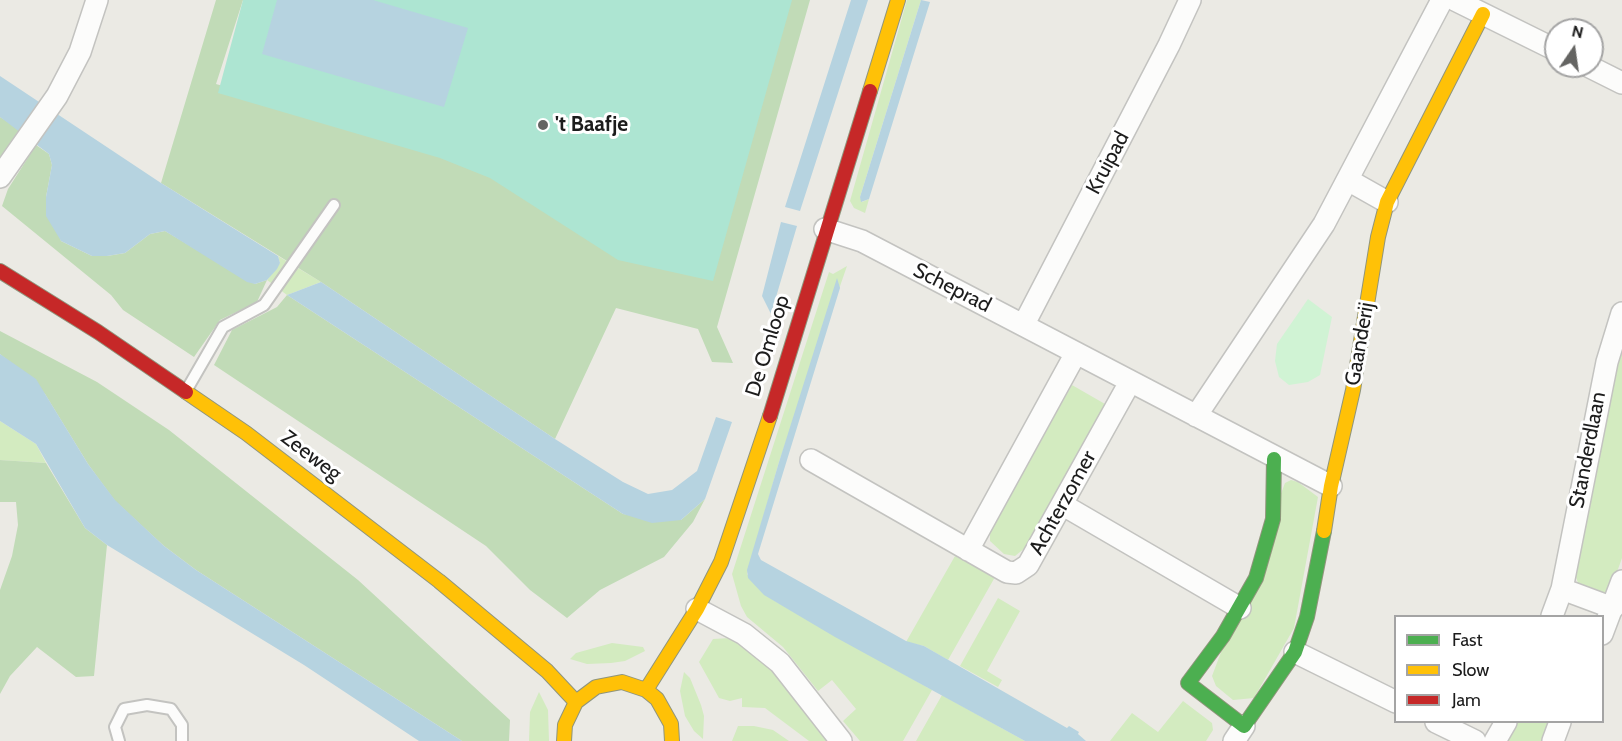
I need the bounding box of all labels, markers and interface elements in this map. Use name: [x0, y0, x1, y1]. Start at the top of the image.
north arrow: [1544, 18, 1604, 78]
text: N: [1570, 21, 1585, 42]
place label: 't Baafje: [555, 112, 628, 138]
marker: 't Baafje: [536, 118, 550, 132]
street label: Kruipad: [1081, 127, 1135, 199]
street label: Scheprad: [909, 258, 995, 318]
street label: De Omloop: [741, 292, 795, 400]
street label: Gaanderij: [1340, 300, 1380, 388]
street label: Standerdlaan: [1564, 390, 1612, 510]
street label: Zeeweg: [276, 425, 346, 487]
street label: Achterzomer: [1024, 447, 1102, 559]
legend: [1394, 615, 1604, 723]
text: Fast: [1452, 629, 1483, 651]
text: Slow: [1452, 659, 1489, 681]
text: Jam: [1452, 689, 1481, 711]

